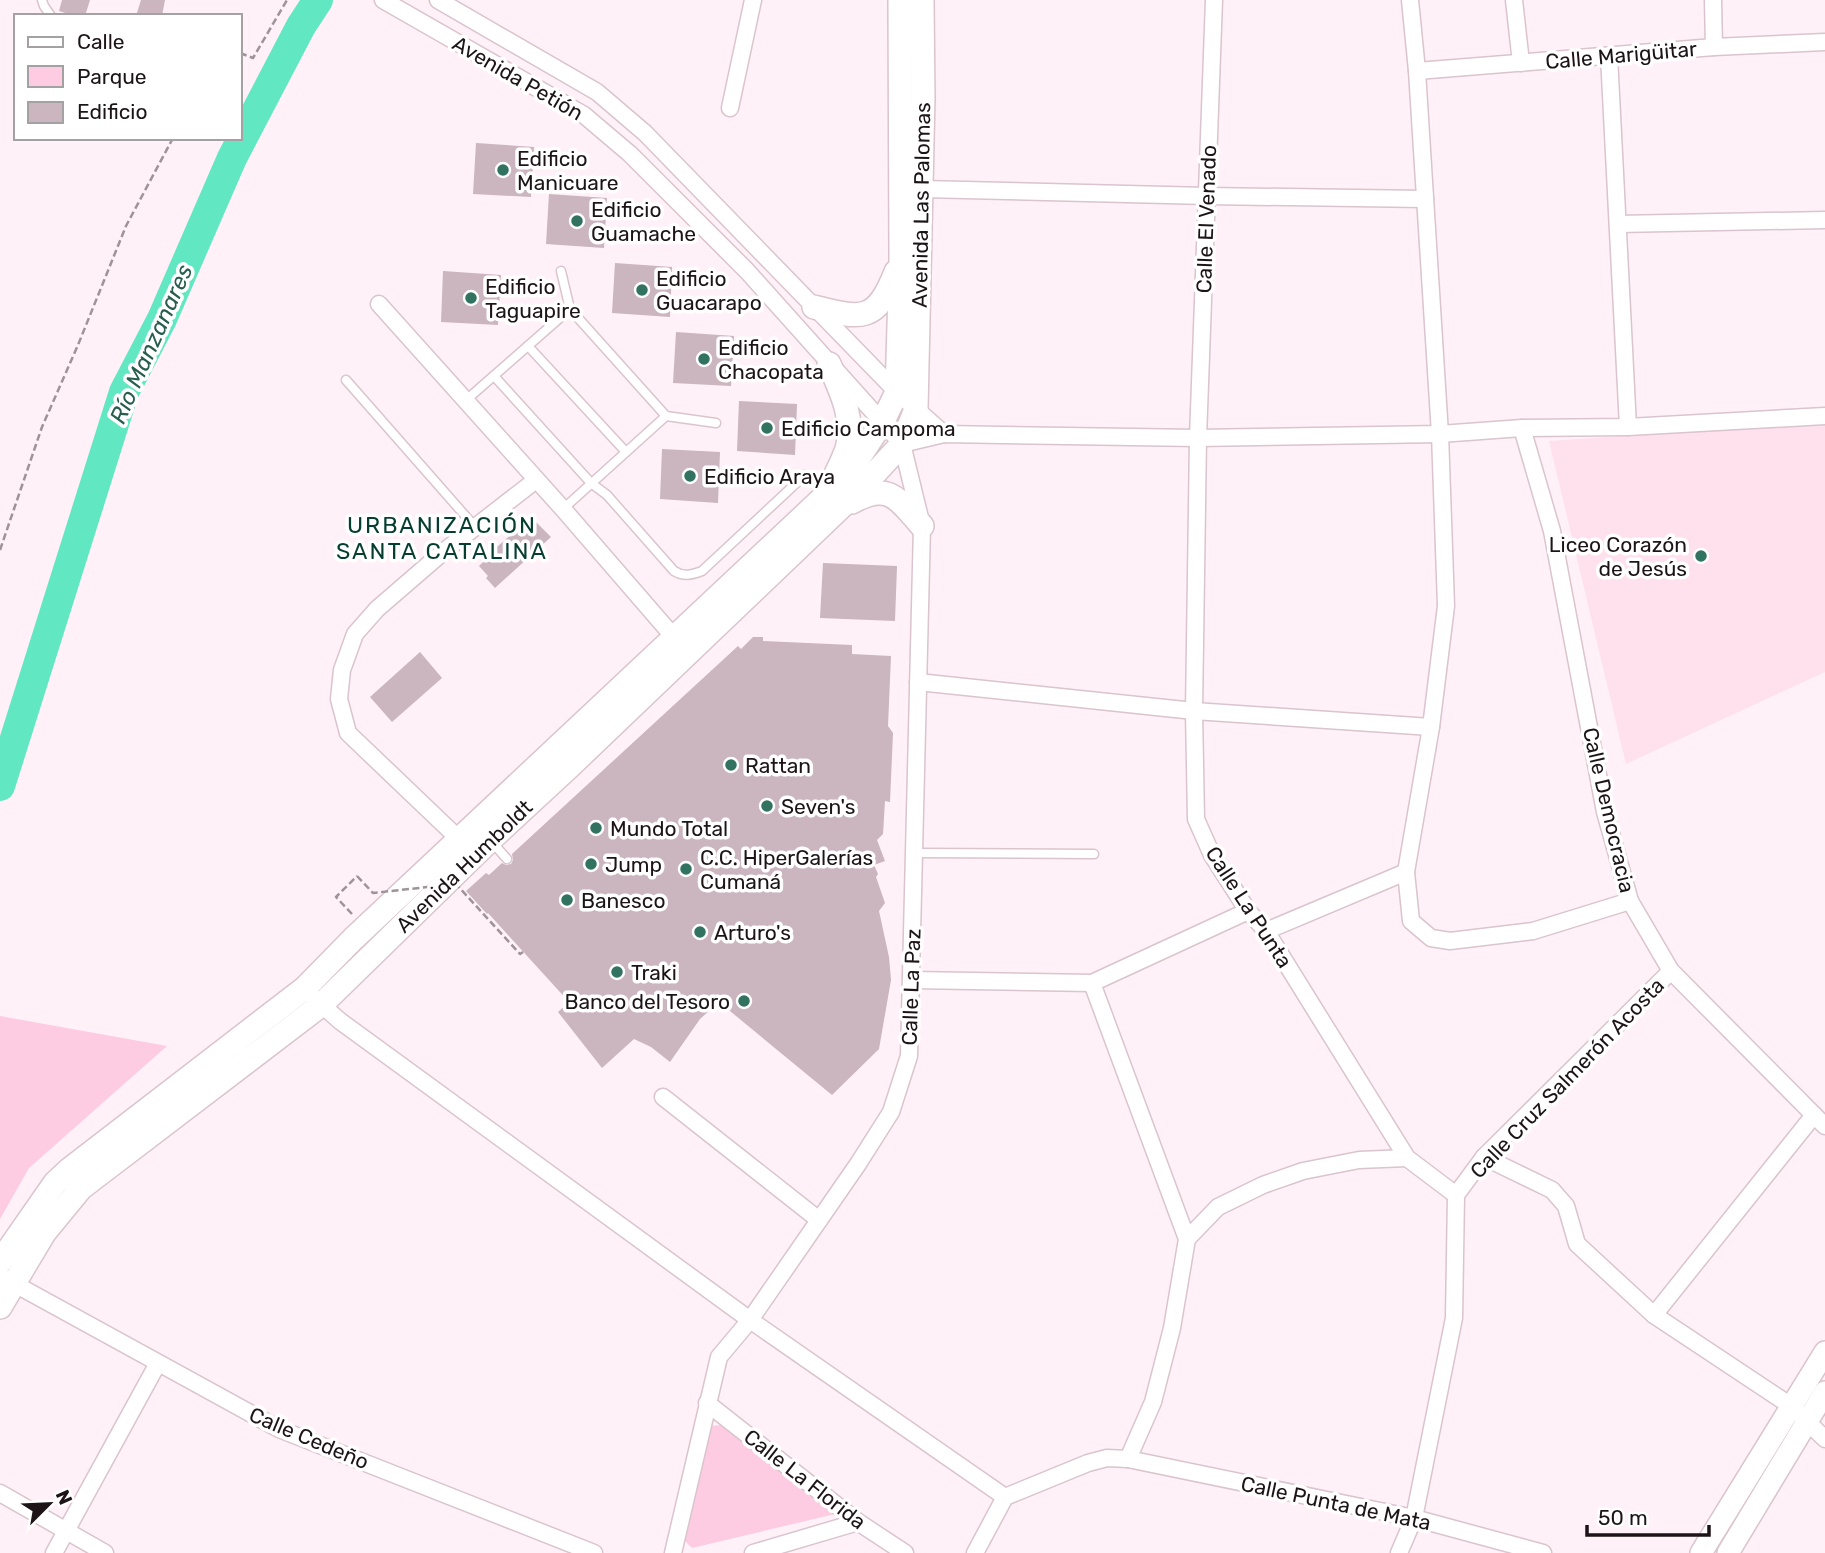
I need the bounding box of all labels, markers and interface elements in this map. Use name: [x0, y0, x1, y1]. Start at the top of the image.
legend: [14, 14, 242, 140]
text: Calle: [77, 29, 125, 54]
street label: Avenida Petión: [448, 31, 588, 125]
street label: Calle Marigüitar: [1544, 36, 1698, 74]
text: Parque: [77, 64, 147, 89]
text: Edificio: [77, 99, 147, 124]
street label: Avenida Las Palomas: [907, 102, 935, 308]
street label: Calle El Venado: [1191, 144, 1221, 294]
place label: Edificio Manicuare: [517, 146, 618, 195]
marker: Edificio Manicuare: [495, 162, 511, 178]
place label: Edificio Guamache: [591, 197, 696, 246]
marker: Edificio Guamache: [569, 213, 585, 229]
water label: Río Manzanares: [103, 260, 199, 428]
place label: Edificio Guacarapo: [656, 266, 762, 315]
place label: Edificio Taguapire: [485, 274, 581, 323]
marker: Edificio Guacarapo: [634, 282, 650, 298]
marker: Edificio Taguapire: [463, 290, 479, 306]
place label: Edificio Chacopata: [718, 335, 824, 384]
marker: Edificio Chacopata: [696, 351, 712, 367]
place label: Edificio Campoma: [781, 416, 956, 441]
marker: Edificio Campoma: [759, 420, 775, 436]
place label: Edificio Araya: [704, 464, 835, 489]
marker: Edificio Araya: [682, 468, 698, 484]
district label: URBANIZACIÓN SANTA CATALINA: [336, 511, 548, 565]
place label: Liceo Corazón de Jesús: [1549, 532, 1687, 581]
marker: Liceo Corazón de Jesús: [1693, 548, 1709, 564]
street label: Calle Democracia: [1578, 725, 1640, 895]
place label: Rattan: [745, 753, 811, 778]
marker: Rattan: [723, 757, 739, 773]
street label: Avenida Humboldt: [391, 794, 537, 938]
place label: Seven's: [781, 794, 855, 819]
marker: Seven's: [759, 798, 775, 814]
place label: Mundo Total: [610, 816, 728, 841]
marker: Mundo Total: [588, 820, 604, 836]
street label: Calle La Punta: [1200, 842, 1298, 972]
place label: C.C. HiperGalerías Cumaná: [700, 845, 873, 894]
place label: Jump: [605, 852, 662, 877]
marker: Jump: [583, 856, 599, 872]
marker: C.C. HiperGalerías Cumaná: [678, 861, 694, 877]
place label: Banesco: [581, 888, 665, 913]
marker: Banesco: [559, 892, 575, 908]
place label: Arturo's: [714, 920, 791, 945]
marker: Arturo's: [692, 924, 708, 940]
street label: Calle La Paz: [896, 928, 926, 1046]
place label: Traki: [631, 960, 677, 985]
marker: Traki: [609, 964, 625, 980]
street label: Calle Cruz Salmerón Acosta: [1465, 973, 1669, 1183]
place label: Banco del Tesoro: [564, 989, 730, 1014]
marker: Banco del Tesoro: [736, 993, 752, 1009]
street label: Calle Cedeño: [245, 1402, 373, 1474]
street label: Calle La Florida: [739, 1424, 871, 1534]
north arrow: [14, 1469, 84, 1539]
street label: Calle Punta de Mata: [1239, 1471, 1433, 1535]
text: N: [51, 1486, 77, 1508]
scale bar: [1587, 1494, 1710, 1538]
text: 50 m: [1598, 1505, 1648, 1530]

